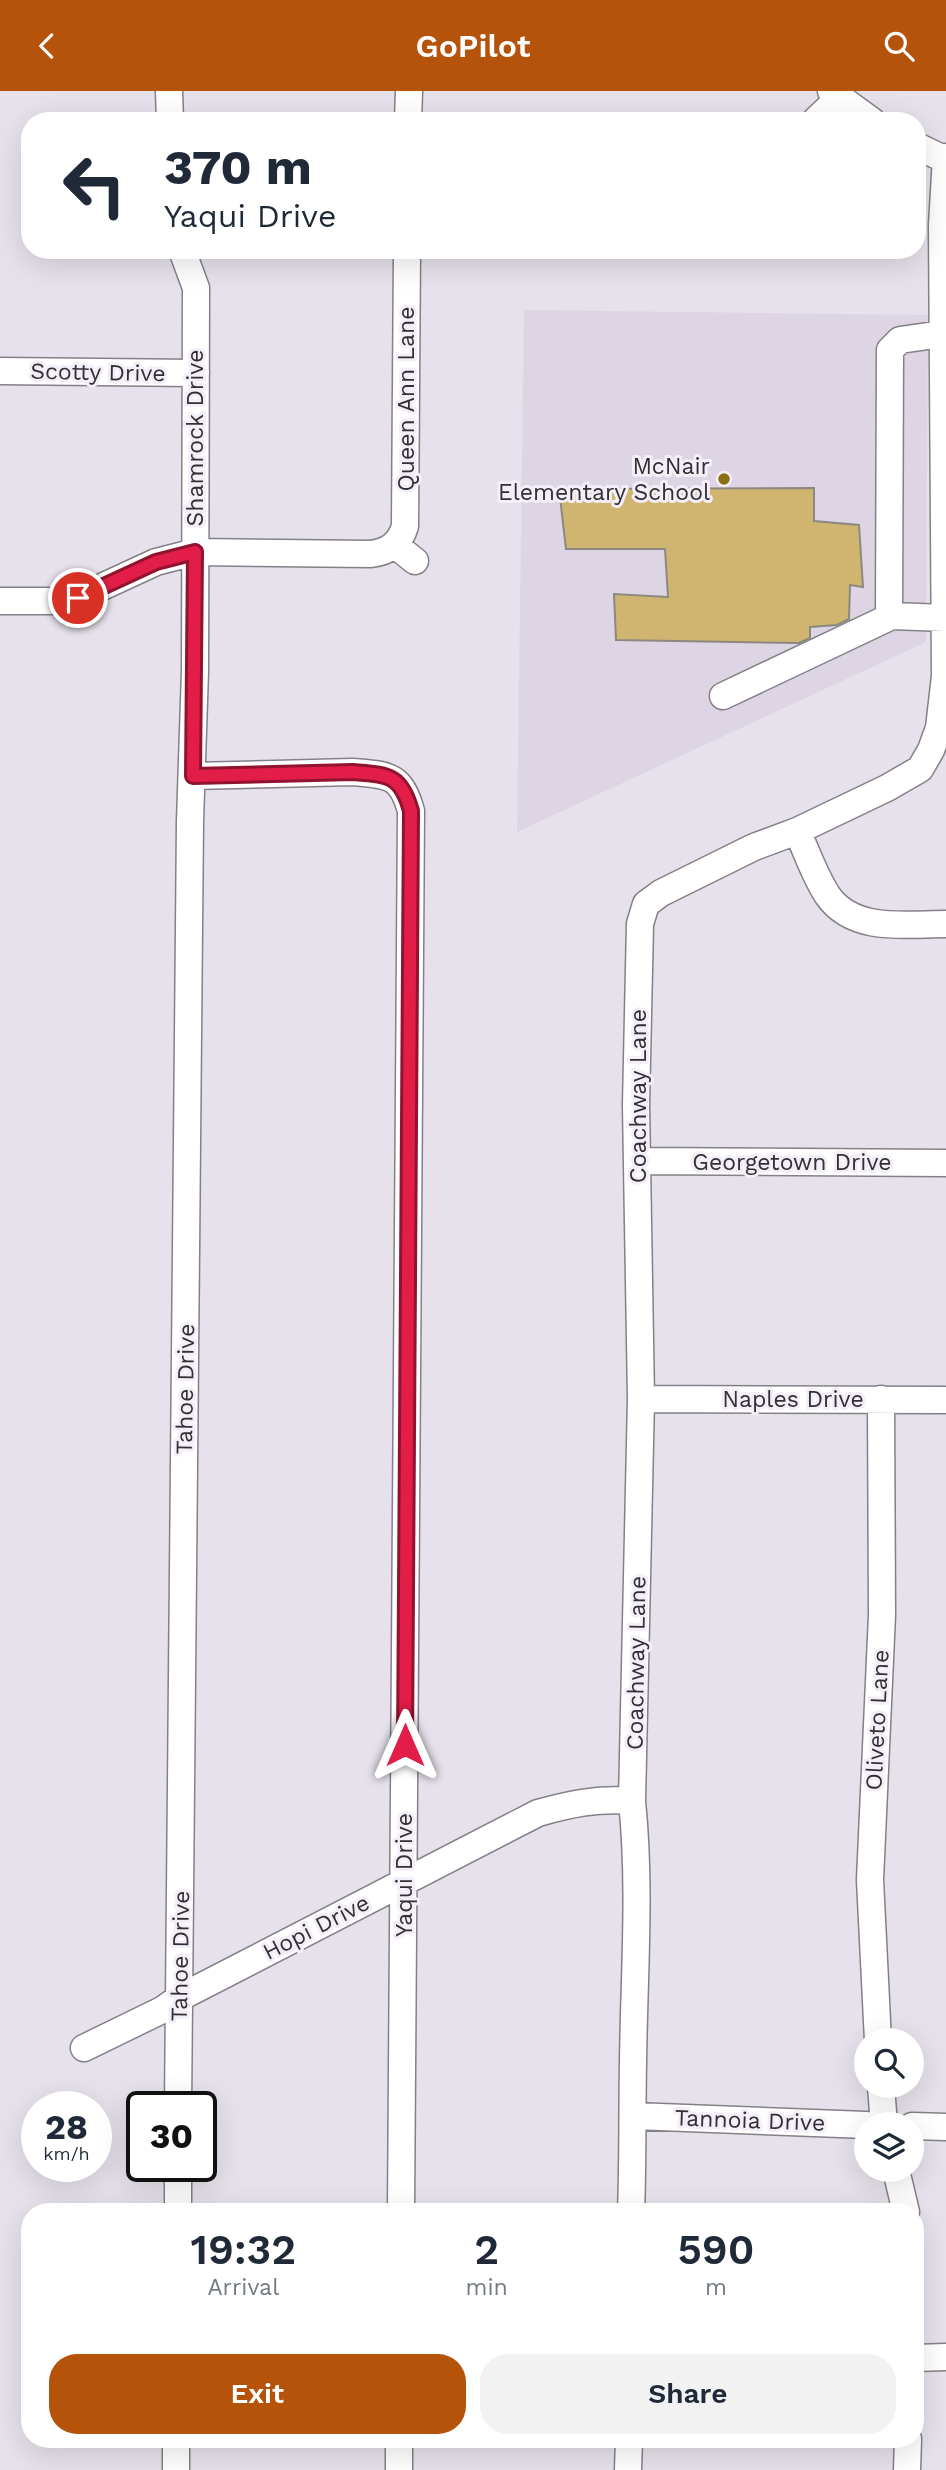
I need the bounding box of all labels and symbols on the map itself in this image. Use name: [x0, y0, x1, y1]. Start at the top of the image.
street label: Queen Ann Lane: [393, 307, 420, 491]
street label: Shamrock Drive: [182, 349, 209, 527]
street label: Scotty Drive: [30, 358, 166, 387]
place label: McNair Elementary School: [498, 453, 710, 506]
marker: McNair Elementary School: [716, 471, 732, 487]
pin: [48, 568, 108, 628]
street label: Coachway Lane: [625, 1009, 652, 1183]
street label: Georgetown Drive: [692, 1149, 892, 1176]
street label: Tahoe Drive: [171, 1323, 200, 1455]
street label: Naples Drive: [722, 1386, 864, 1413]
street label: Coachway Lane: [621, 1576, 652, 1750]
street label: Oliveto Lane: [860, 1649, 895, 1791]
position arrow: [368, 1708, 442, 1782]
street label: Yaqui Drive: [391, 1813, 418, 1937]
street label: Hopi Drive: [258, 1889, 374, 1966]
street label: Tahoe Drive: [166, 1890, 195, 2022]
speed limit sign: 30: [126, 2091, 217, 2182]
street label: Tannoia Drive: [674, 2104, 826, 2137]

